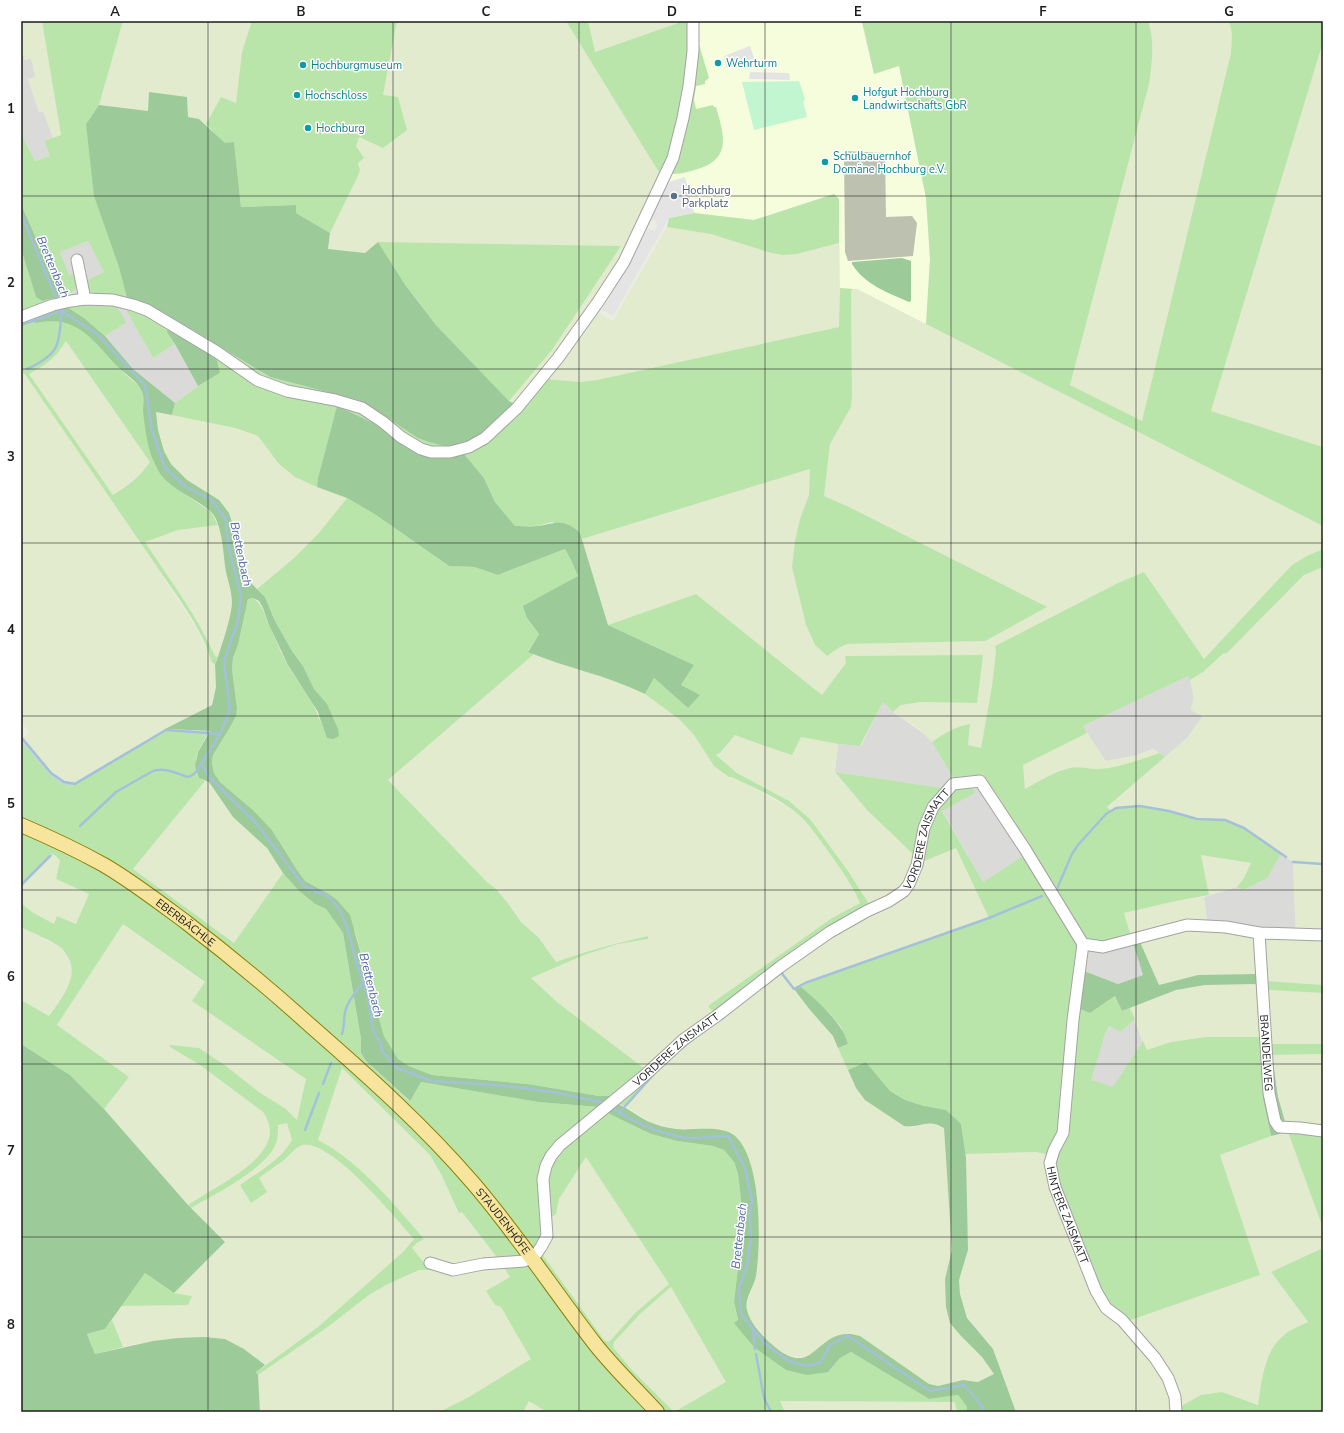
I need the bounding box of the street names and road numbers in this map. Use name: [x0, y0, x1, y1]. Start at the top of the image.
street label: VORDERE ZAISMATT: [900, 786, 954, 894]
street label: EBERBÄCHLE: [153, 895, 218, 950]
street label: VORDERE ZAISMATT: [629, 1009, 723, 1091]
street label: BRANDELWEG: [1256, 1014, 1276, 1092]
street label: HINTERE ZAISMATT: [1043, 1165, 1092, 1267]
street label: STAUDENHÖFE: [472, 1185, 533, 1257]

